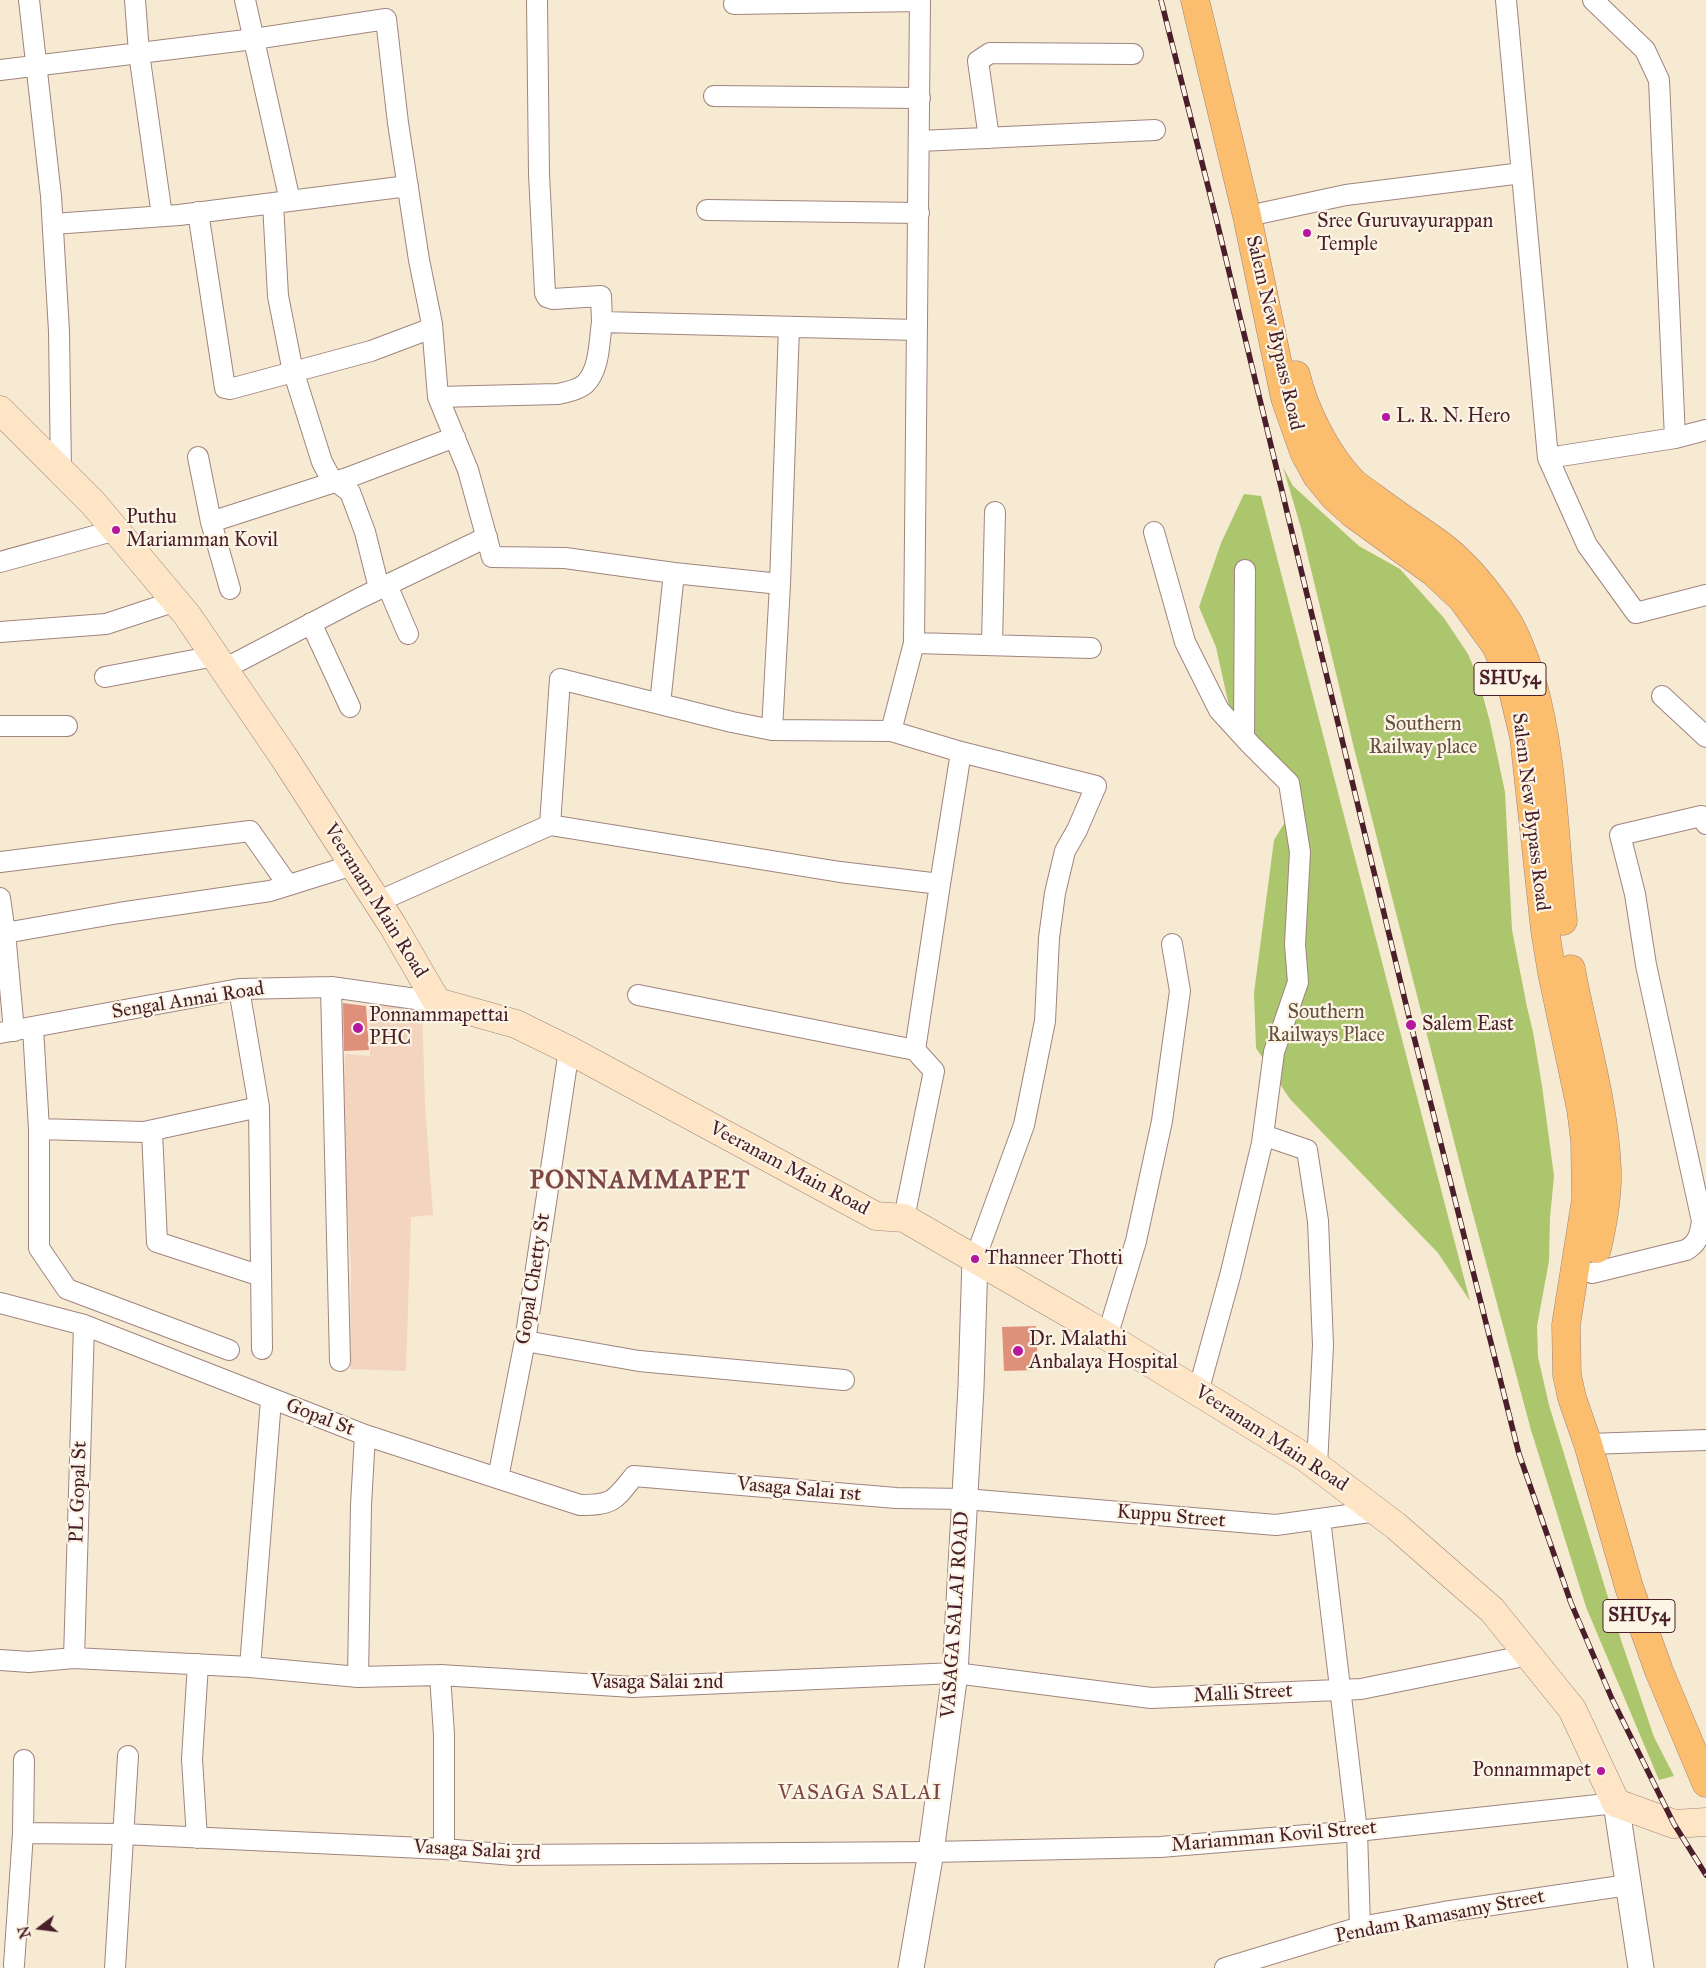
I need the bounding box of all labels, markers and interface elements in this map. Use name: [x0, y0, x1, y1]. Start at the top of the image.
place label: Sree Guruvayurappan Temple: [1317, 210, 1493, 257]
marker: Sree Guruvayurappan Temple: [1301, 227, 1313, 239]
street label: Salem New Bypass Road: [1240, 233, 1308, 433]
place label: L. R. N. Hero: [1396, 405, 1510, 429]
marker: L. R. N. Hero: [1380, 411, 1392, 423]
place label: Puthu Mariamman Kovil: [126, 506, 278, 553]
marker: Puthu Mariamman Kovil: [110, 524, 122, 536]
road number: SHU54: [1474, 662, 1546, 696]
street label: Salem New Bypass Road: [1506, 711, 1554, 913]
park label: Southern Railway place: [1369, 713, 1477, 760]
street label: Veeranam Main Road: [318, 819, 432, 983]
street label: Sengal Annai Road: [110, 977, 266, 1025]
park label: Southern Railways Place: [1267, 1001, 1385, 1048]
place label: Ponnammapettai PHC: [369, 1004, 509, 1051]
place label: Salem East: [1422, 1013, 1514, 1037]
marker: Salem East: [1404, 1018, 1418, 1032]
marker: Ponnammapettai PHC: [351, 1021, 365, 1035]
street label: Veeranam Main Road: [705, 1117, 873, 1221]
district label: PONNAMMAPET: [528, 1167, 752, 1197]
street label: Gopal Chetty St: [512, 1212, 556, 1346]
place label: Thanneer Thotti: [985, 1247, 1123, 1271]
marker: Thanneer Thotti: [969, 1253, 981, 1265]
place label: Dr. Malathi Anbalaya Hospital: [1029, 1328, 1178, 1375]
marker: Dr. Malathi Anbalaya Hospital: [1011, 1344, 1025, 1358]
street label: Veeranam Main Road: [1190, 1381, 1352, 1497]
street label: Gopal St: [282, 1394, 358, 1442]
street label: PL Gopal St: [65, 1441, 93, 1543]
street label: Vasaga Salai 1st: [736, 1473, 862, 1507]
street label: Kuppu Street: [1116, 1500, 1226, 1534]
street label: VASAGA SALAI ROAD: [937, 1511, 975, 1719]
road number: SHU54: [1603, 1600, 1675, 1632]
street label: Vasaga Salai 2nd: [591, 1671, 723, 1695]
street label: Malli Street: [1193, 1679, 1293, 1709]
place label: Ponnammapet: [1472, 1759, 1591, 1783]
marker: Ponnammapet: [1595, 1765, 1607, 1777]
district label: VASAGA SALAI: [776, 1781, 944, 1807]
street label: Mariamman Kovil Street: [1170, 1816, 1378, 1858]
street label: Vasaga Salai 3rd: [413, 1836, 541, 1866]
street label: Pendam Ramasamy Street: [1333, 1885, 1547, 1949]
north arrow: [15, 1903, 65, 1953]
text: N: [15, 1924, 35, 1940]

